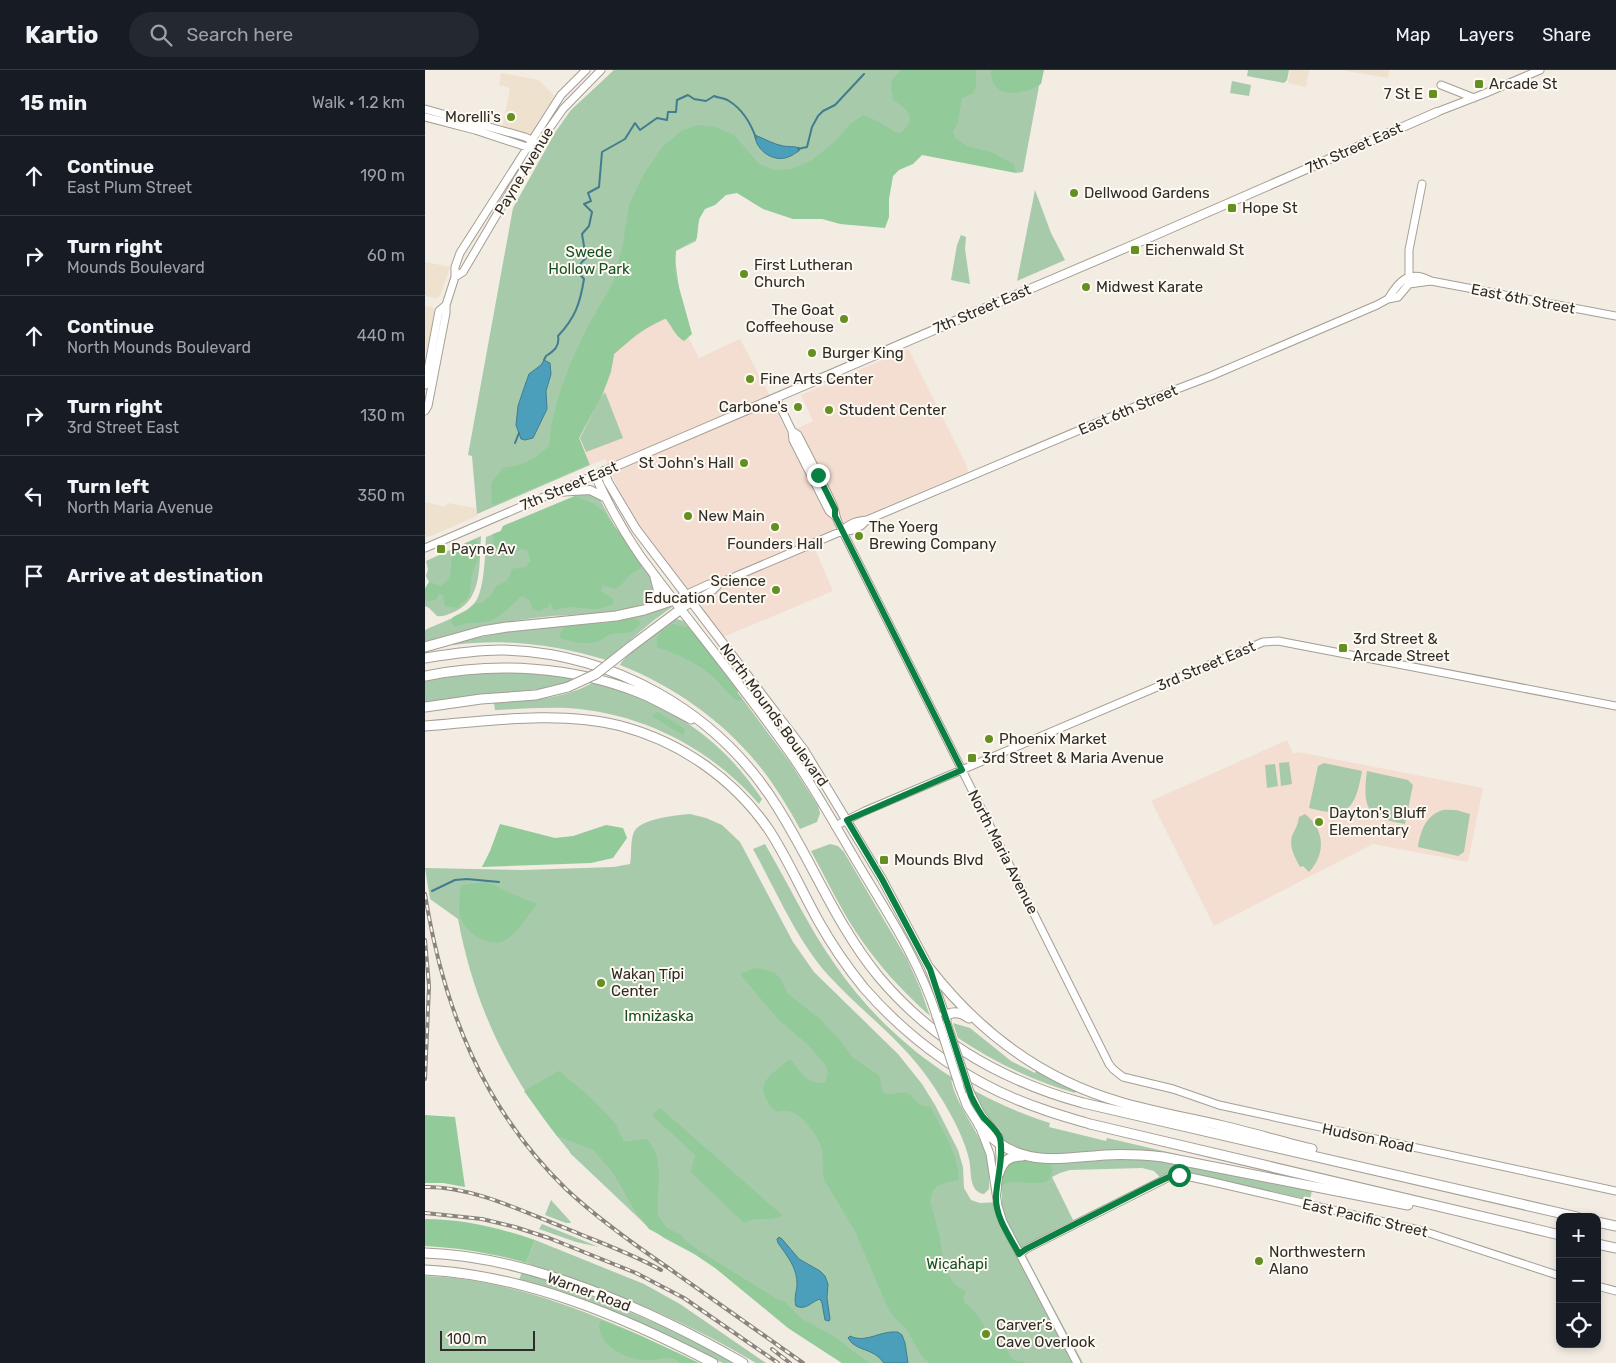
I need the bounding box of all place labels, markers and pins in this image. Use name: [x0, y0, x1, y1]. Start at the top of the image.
place label: Arcade St: [1489, 75, 1557, 93]
marker: Arcade St: [1473, 78, 1485, 90]
place label: 7 St E: [1384, 85, 1423, 103]
marker: 7 St E: [1427, 88, 1439, 100]
place label: Morelli's: [445, 108, 501, 126]
marker: Morelli's: [505, 111, 517, 123]
place label: Dellwood Gardens: [1084, 184, 1210, 202]
marker: Dellwood Gardens: [1068, 187, 1080, 199]
place label: Hope St: [1242, 199, 1298, 217]
marker: Hope St: [1226, 202, 1238, 214]
place label: Eichenwald St: [1145, 241, 1244, 259]
marker: Eichenwald St: [1129, 244, 1141, 256]
place label: First Lutheran Church: [754, 256, 853, 291]
marker: First Lutheran Church: [738, 268, 750, 280]
place label: Midwest Karate: [1096, 278, 1203, 296]
marker: Midwest Karate: [1080, 281, 1092, 293]
place label: The Goat Coffeehouse: [746, 301, 834, 336]
marker: The Goat Coffeehouse: [838, 313, 850, 325]
place label: Burger King: [822, 344, 904, 362]
marker: Burger King: [806, 347, 818, 359]
place label: Fine Arts Center: [760, 370, 874, 388]
marker: Fine Arts Center: [744, 373, 756, 385]
place label: Carbone's: [719, 398, 788, 416]
marker: Carbone's: [792, 401, 804, 413]
place label: Student Center: [839, 401, 947, 419]
marker: Student Center: [823, 404, 835, 416]
place label: St John's Hall: [639, 454, 734, 472]
marker: St John's Hall: [738, 457, 750, 469]
place label: New Main: [698, 507, 765, 525]
marker: New Main: [682, 510, 694, 522]
place label: The Yoerg Brewing Company: [869, 518, 996, 553]
marker: Founders Hall: [769, 521, 781, 533]
marker: The Yoerg Brewing Company: [853, 530, 865, 542]
place label: Founders Hall: [727, 535, 823, 553]
place label: Payne Av: [451, 540, 516, 558]
marker: Payne Av: [435, 543, 447, 555]
place label: Science Education Center: [644, 572, 766, 607]
marker: Science Education Center: [770, 584, 782, 596]
place label: 3rd Street & Arcade Street: [1353, 630, 1450, 665]
marker: 3rd Street & Arcade Street: [1337, 642, 1349, 654]
place label: Phoenix Market: [999, 730, 1107, 748]
marker: Phoenix Market: [983, 733, 995, 745]
place label: 3rd Street & Maria Avenue: [982, 749, 1164, 767]
marker: 3rd Street & Maria Avenue: [966, 752, 978, 764]
place label: Dayton's Bluff Elementary: [1329, 804, 1427, 839]
marker: Dayton's Bluff Elementary: [1313, 816, 1325, 828]
place label: Mounds Blvd: [894, 851, 984, 869]
marker: Mounds Blvd: [878, 854, 890, 866]
place label: Waḳaƞ Ṭípi Center: [611, 965, 684, 1000]
marker: Waḳaƞ Ṭípi Center: [595, 977, 607, 989]
place label: Northwestern Alano: [1269, 1243, 1366, 1278]
marker: Northwestern Alano: [1253, 1255, 1265, 1267]
place label: Carver’s Cave Overlook: [996, 1316, 1095, 1351]
marker: Carver’s Cave Overlook: [980, 1328, 992, 1340]

